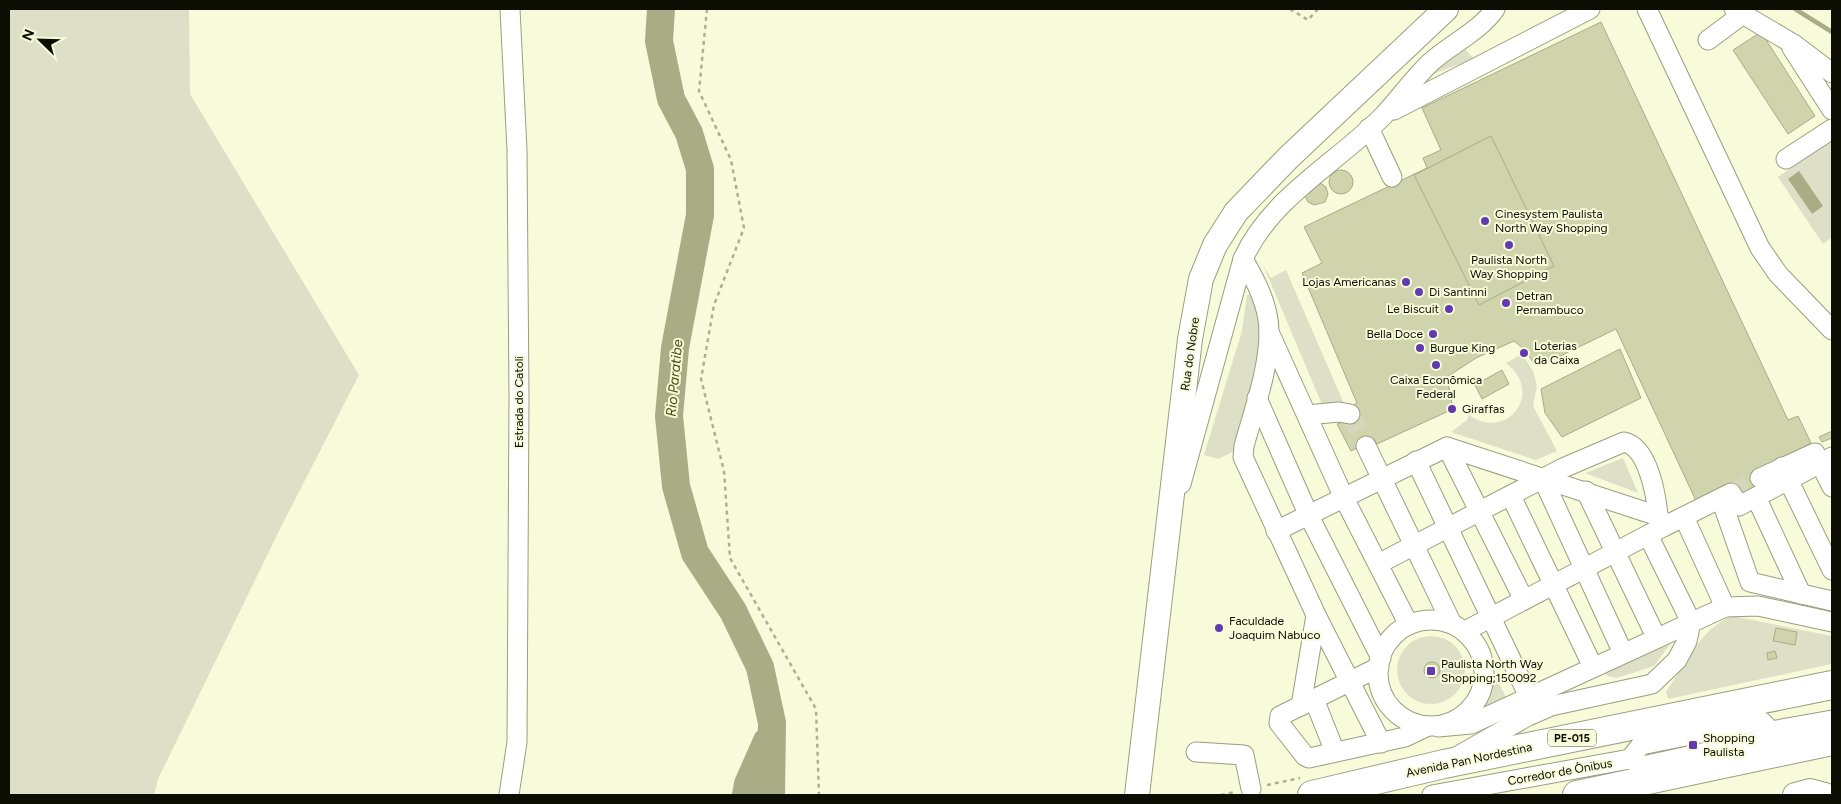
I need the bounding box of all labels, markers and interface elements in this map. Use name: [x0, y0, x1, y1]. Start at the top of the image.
north arrow: [15, 15, 65, 65]
text: N: [19, 27, 38, 43]
place label: Cinesystem Paulista North Way Shopping: [1495, 207, 1608, 235]
marker: Cinesystem Paulista North Way Shopping: [1479, 215, 1491, 227]
marker: Paulista North Way Shopping: [1503, 239, 1515, 251]
place label: Paulista North Way Shopping: [1470, 253, 1548, 281]
place label: Lojas Americanas: [1302, 275, 1396, 289]
marker: Lojas Americanas: [1400, 276, 1412, 288]
place label: Di Santinni: [1429, 285, 1487, 299]
marker: Di Santinni: [1413, 286, 1425, 298]
place label: Detran Pernambuco: [1516, 289, 1584, 317]
marker: Detran Pernambuco: [1500, 297, 1512, 309]
place label: Le Biscuit: [1387, 302, 1439, 316]
marker: Le Biscuit: [1443, 303, 1455, 315]
street label: Rua do Nobre: [1178, 316, 1202, 392]
place label: Bella Doce: [1366, 327, 1423, 341]
marker: Bella Doce: [1427, 328, 1439, 340]
water label: Rio Paratibe: [663, 338, 686, 417]
place label: Loterias da Caixa: [1534, 339, 1579, 367]
place label: Burgue King: [1430, 341, 1495, 355]
marker: Burgue King: [1414, 342, 1426, 354]
marker: Loterias da Caixa: [1518, 347, 1530, 359]
street label: Estrada do Catoli: [512, 356, 526, 448]
marker: Caixa Econômica Federal: [1430, 359, 1442, 371]
place label: Caixa Econômica Federal: [1390, 373, 1482, 401]
place label: Giraffas: [1462, 402, 1505, 416]
marker: Giraffas: [1446, 403, 1458, 415]
place label: Faculdade Joaquim Nabuco: [1229, 614, 1320, 642]
marker: Faculdade Joaquim Nabuco: [1213, 622, 1225, 634]
place label: Paulista North Way Shopping;150092: [1441, 657, 1544, 685]
marker: Paulista North Way Shopping;150092: [1425, 665, 1437, 677]
road number: PE-015: [1548, 730, 1596, 746]
place label: Shopping Paulista: [1703, 731, 1755, 759]
marker: Shopping Paulista: [1687, 739, 1699, 751]
street label: Avenida Pan Nordestina: [1405, 740, 1533, 780]
street label: Corredor de Ônibus: [1507, 756, 1614, 788]

